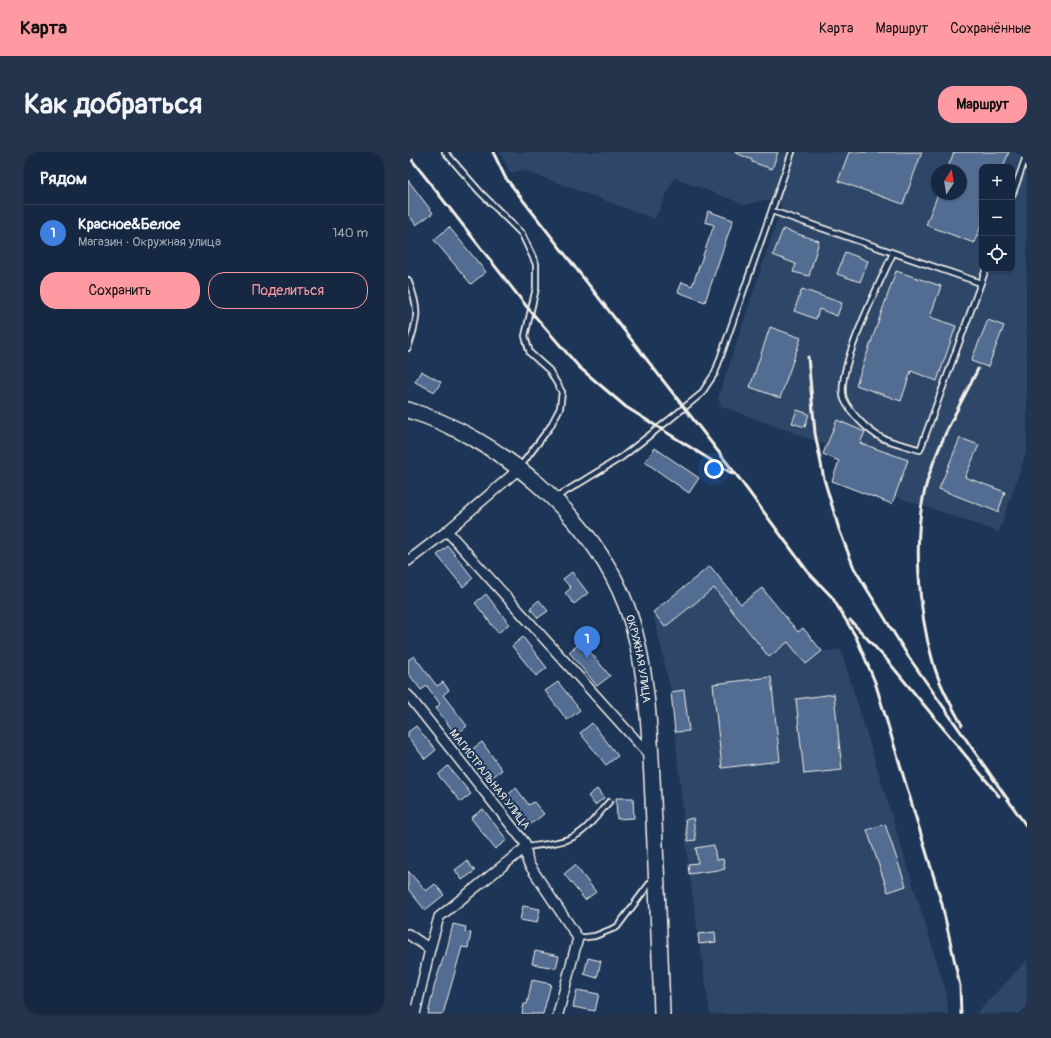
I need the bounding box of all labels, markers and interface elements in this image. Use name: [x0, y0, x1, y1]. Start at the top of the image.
text: Карта: [20, 16, 67, 40]
text: Карта: [819, 20, 854, 37]
text: Маршрут: [876, 20, 928, 37]
text: Сохранённые: [950, 20, 1031, 37]
button: Маршрут: [938, 86, 1027, 123]
text: Как добраться: [24, 87, 202, 122]
north arrow: [931, 164, 967, 200]
map controls: [979, 164, 1015, 272]
button: +: [979, 164, 1015, 200]
text: Рядом: [40, 168, 87, 189]
button: −: [979, 200, 1015, 236]
text: Красное&Белое: [78, 215, 180, 234]
text: 1: [50, 225, 56, 241]
text: 140 m: [332, 225, 368, 241]
text: Магазин · Окружная улица: [78, 234, 221, 250]
button: locate: [979, 236, 1015, 272]
button: Сохранить: [40, 272, 200, 309]
button: Поделиться: [208, 272, 368, 309]
your location: [704, 459, 724, 479]
street label: ОКРУЖНАЯ УЛИЦА: [623, 613, 653, 703]
pin: 1: [574, 626, 600, 659]
street label: МАГИСТРАЛЬНАЯ УЛИЦА: [447, 727, 533, 832]

